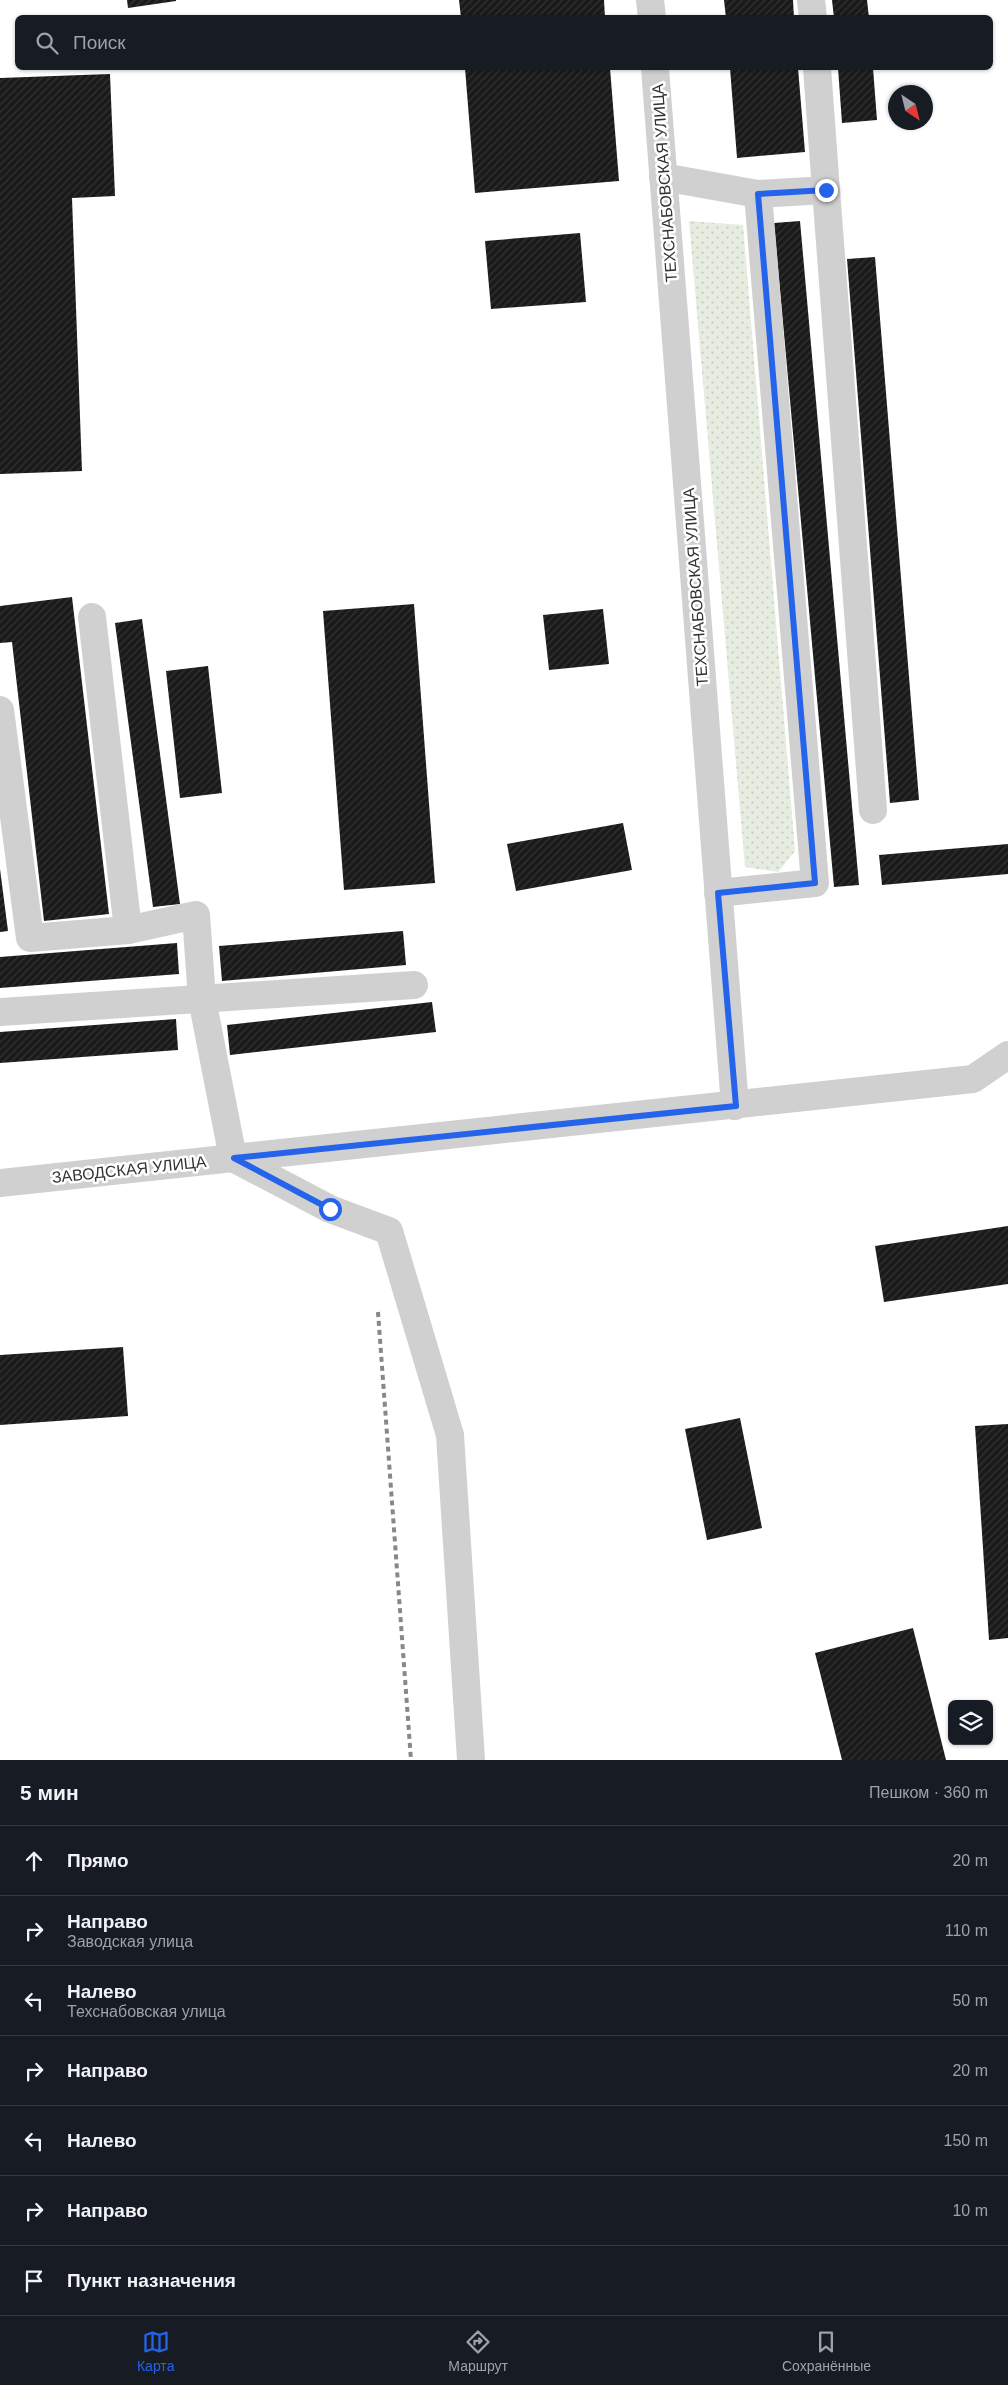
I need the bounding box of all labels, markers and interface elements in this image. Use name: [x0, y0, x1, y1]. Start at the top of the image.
search box: [15, 15, 993, 70]
icon: search: [33, 29, 61, 57]
text: Поиск: [73, 32, 126, 53]
street label: ТЕХСНАБОВСКАЯ УЛИЦА: [649, 83, 680, 283]
north arrow: [888, 85, 933, 130]
route end: [815, 179, 838, 202]
street label: ТЕХСНАБОВСКАЯ УЛИЦА: [680, 487, 711, 687]
street label: ЗАВОДСКАЯ УЛИЦА: [51, 1153, 207, 1186]
route start: [319, 1198, 342, 1221]
map controls: [948, 1700, 993, 1745]
button: layers: [948, 1700, 993, 1745]
text: 5 мин: [20, 1781, 79, 1804]
text: Пешком · 360 m: [869, 1784, 988, 1801]
icon: ahead: [20, 1847, 48, 1875]
text: Прямо: [67, 1850, 129, 1871]
text: 20 m: [952, 1852, 988, 1869]
text: Направо: [67, 1911, 148, 1932]
icon: right: [20, 1917, 48, 1945]
text: 110 m: [945, 1922, 988, 1939]
text: Заводская улица: [67, 1933, 193, 1950]
text: Налево: [67, 1981, 137, 2002]
icon: left: [20, 1987, 48, 2015]
text: 50 m: [952, 1992, 988, 2009]
text: Техснабовская улица: [67, 2003, 226, 2020]
icon: right: [20, 2057, 48, 2085]
text: Направо: [67, 2060, 148, 2081]
text: 20 m: [952, 2062, 988, 2079]
icon: left: [20, 2127, 48, 2155]
text: Налево: [67, 2130, 137, 2151]
text: 150 m: [944, 2132, 988, 2149]
icon: right: [20, 2197, 48, 2225]
text: Направо: [67, 2200, 148, 2221]
text: 10 m: [952, 2202, 988, 2219]
icon: arrive: [20, 2267, 48, 2295]
text: Пункт назначения: [67, 2270, 236, 2291]
tab: Карта: [137, 2328, 174, 2374]
tab: Маршрут: [448, 2328, 508, 2374]
tab: Сохранённые: [782, 2328, 871, 2374]

